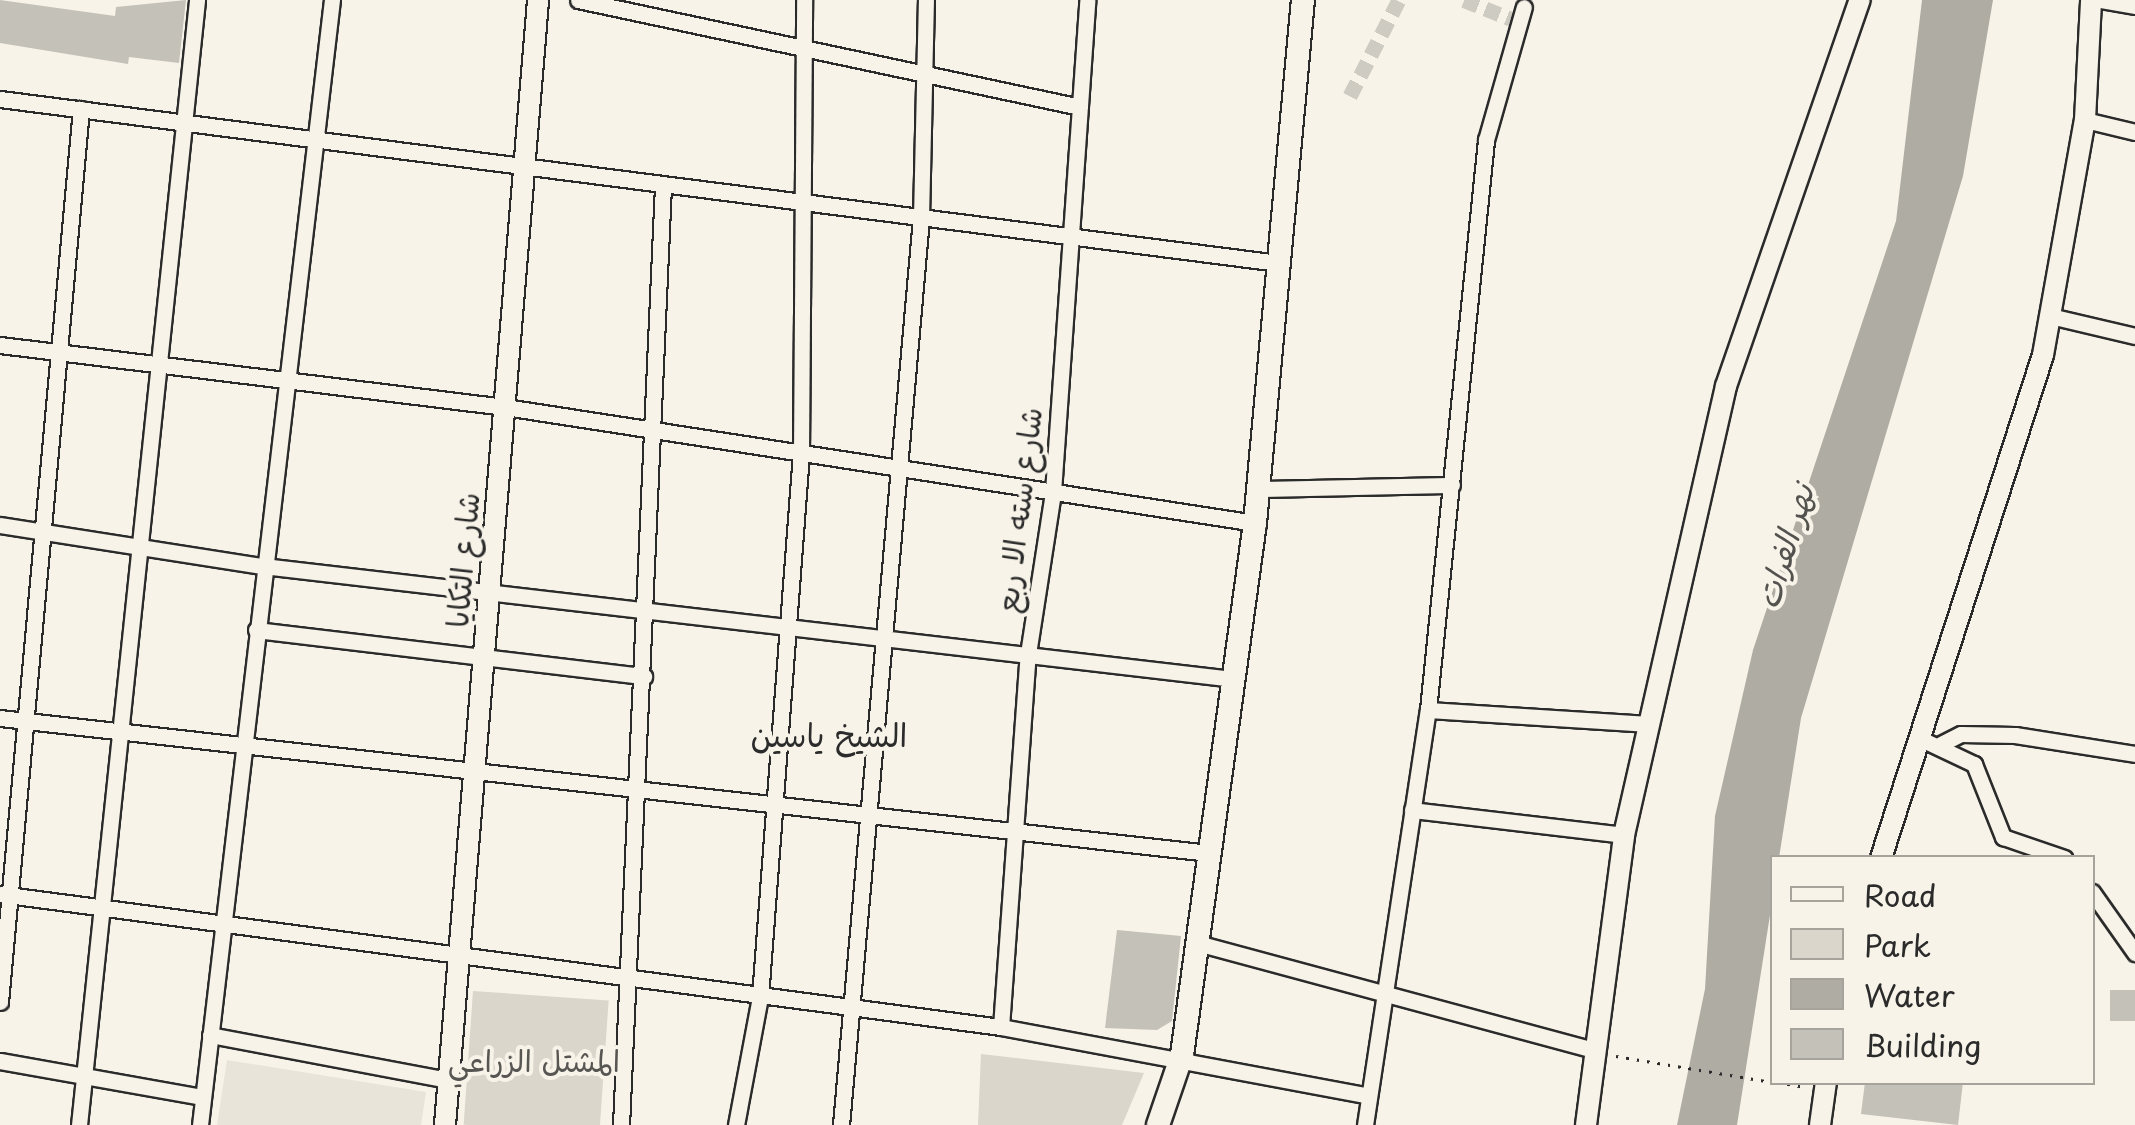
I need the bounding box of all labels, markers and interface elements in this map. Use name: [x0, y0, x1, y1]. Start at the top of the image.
street label: شارع سته الا ربع: [988, 405, 1048, 615]
water label: نهر الفرات: [1747, 479, 1821, 613]
street label: شارع التكايا: [438, 491, 486, 629]
district label: الشيخ ياسين: [751, 715, 907, 753]
legend: [1770, 855, 2095, 1085]
text: Road: [1864, 872, 1937, 917]
text: Park: [1864, 922, 1931, 967]
text: Water: [1864, 972, 1955, 1017]
text: Building: [1864, 1022, 1981, 1067]
park label: المشتل الزراعي: [448, 1042, 620, 1078]

